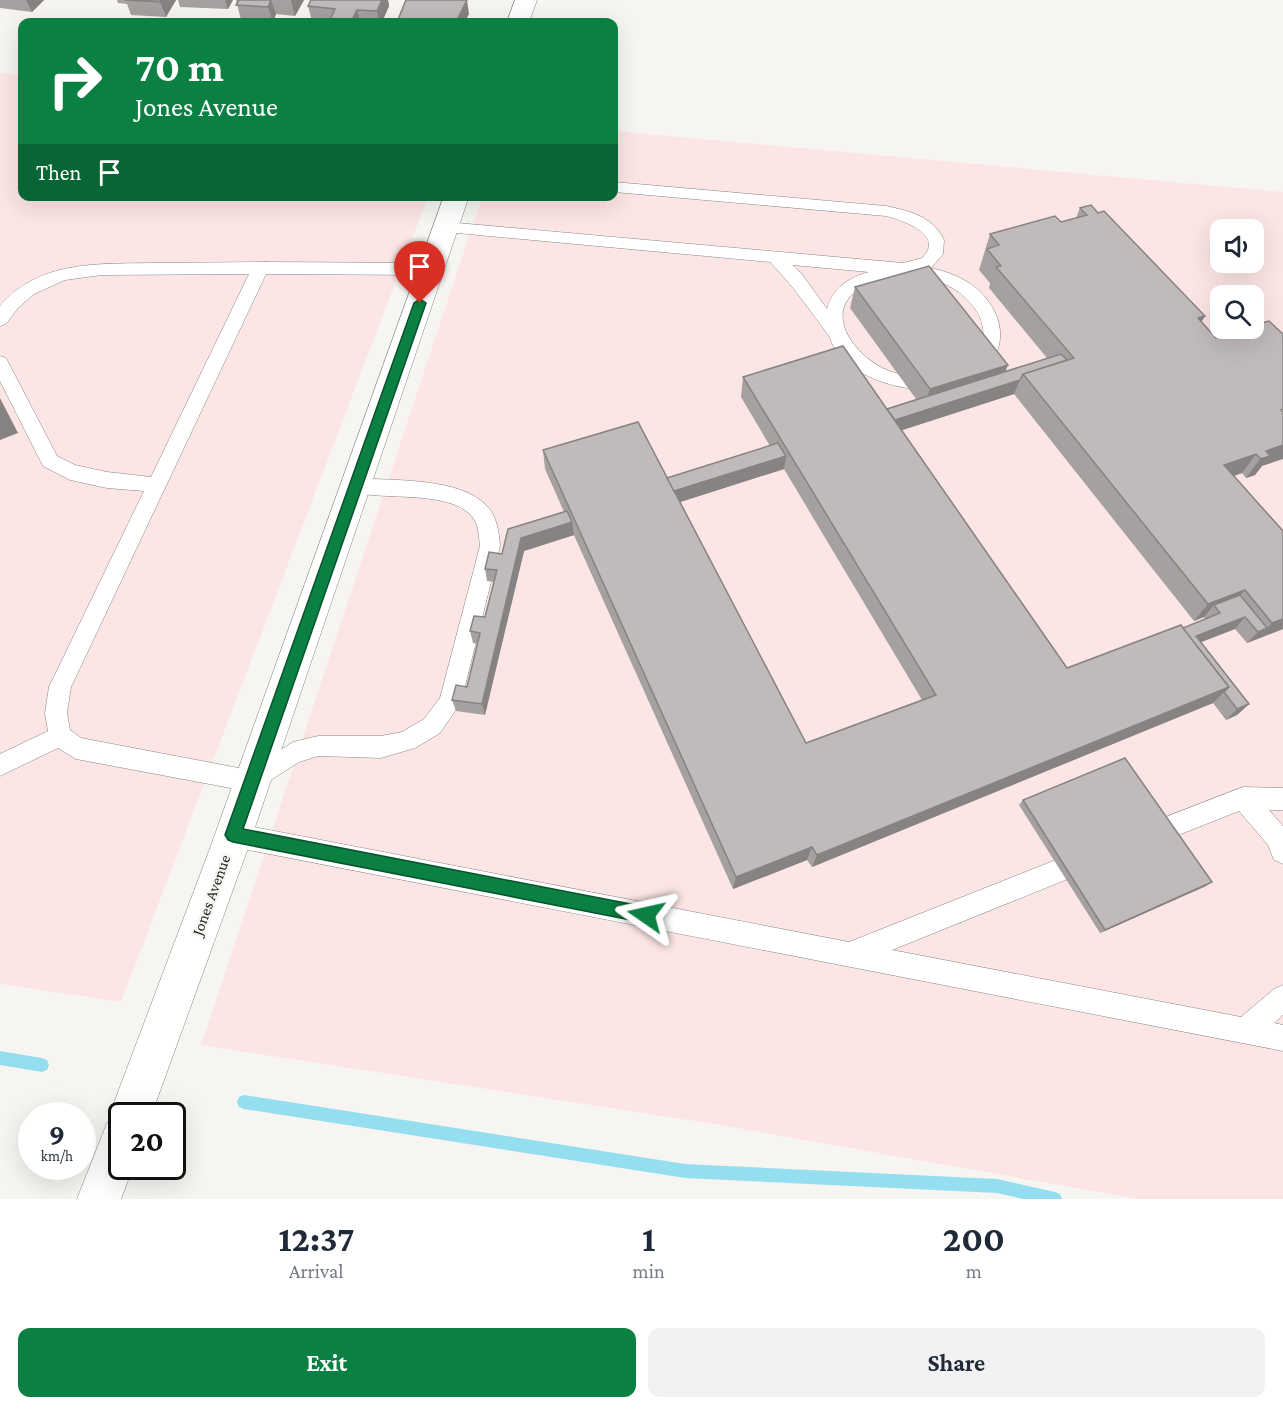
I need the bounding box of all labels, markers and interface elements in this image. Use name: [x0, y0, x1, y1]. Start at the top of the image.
icon: right: [36, 42, 114, 120]
text: 70 m: [135, 43, 224, 90]
text: Jones Avenue: [135, 92, 278, 122]
icon: arrive: [93, 156, 126, 189]
text: Then: [36, 160, 81, 185]
map controls: [1210, 219, 1264, 339]
button: sound: [1210, 219, 1264, 273]
pin: [394, 241, 445, 303]
icon: arrive: [403, 250, 436, 283]
button: search: [1210, 285, 1264, 339]
street label: Jones Avenue: [188, 852, 234, 940]
position arrow: [614, 883, 678, 947]
speed limit sign: 20: [108, 1102, 186, 1180]
text: 9: [49, 1117, 65, 1150]
text: km/h: [41, 1148, 73, 1164]
text: 12:37: [278, 1219, 354, 1259]
text: 1: [642, 1219, 655, 1259]
text: 200: [943, 1219, 1005, 1259]
text: Arrival: [289, 1260, 344, 1282]
text: min: [633, 1260, 665, 1282]
text: m: [966, 1260, 982, 1282]
button: Exit: [18, 1328, 636, 1397]
button: Share: [648, 1328, 1265, 1397]

